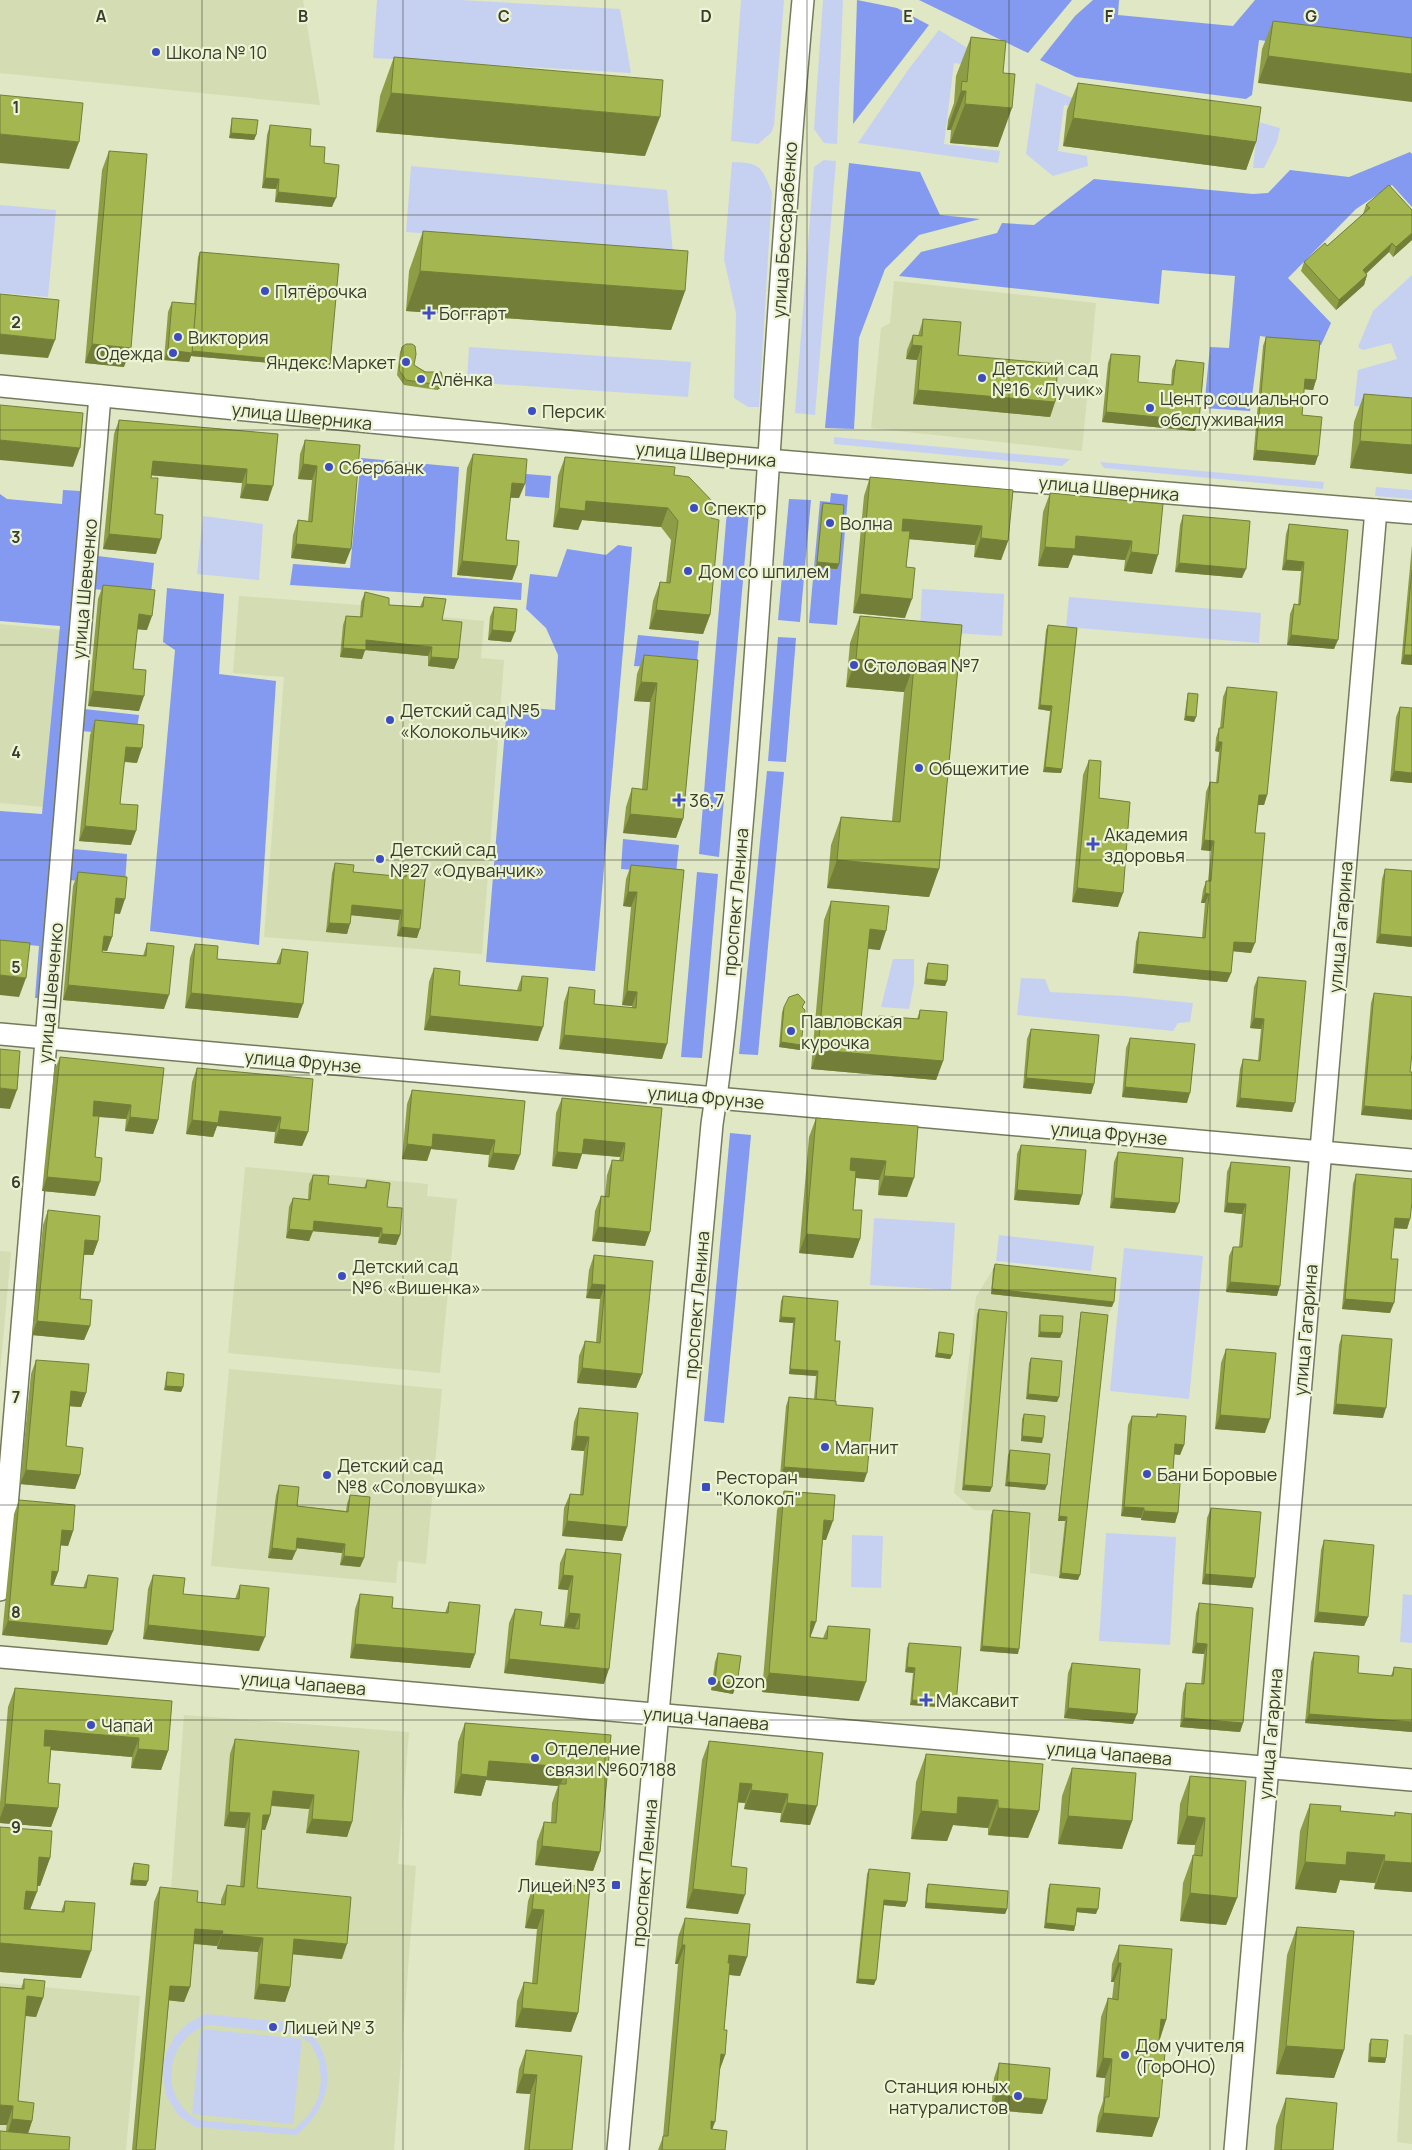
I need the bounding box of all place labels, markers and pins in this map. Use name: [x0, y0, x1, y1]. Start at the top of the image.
place label: Школа № 10: [166, 40, 267, 64]
marker: Школа № 10: [150, 46, 162, 58]
place label: Пятёрочка: [275, 279, 367, 303]
marker: Пятёрочка: [259, 285, 271, 297]
place label: Боггарт: [439, 301, 507, 325]
marker: Боггарт: [423, 307, 435, 319]
place label: Виктория: [188, 325, 269, 349]
marker: Виктория: [172, 331, 184, 343]
place label: Одежда: [96, 341, 163, 365]
marker: Одежда: [167, 347, 179, 359]
place label: Яндекс.Маркет: [266, 350, 396, 374]
marker: Яндекс.Маркет: [400, 356, 412, 368]
place label: Детский сад №16 «Лучик»: [992, 356, 1104, 401]
place label: Алёнка: [431, 367, 493, 391]
marker: Детский сад №16 «Лучик»: [976, 372, 988, 384]
marker: Алёнка: [415, 373, 427, 385]
place label: Центр социального обслуживания: [1160, 386, 1329, 431]
place label: Персик: [542, 399, 606, 423]
marker: Центр социального обслуживания: [1144, 402, 1156, 414]
marker: Персик: [526, 405, 538, 417]
place label: Сбербанк: [339, 455, 425, 479]
marker: Сбербанк: [323, 461, 335, 473]
place label: Спектр: [704, 496, 766, 520]
marker: Спектр: [688, 502, 700, 514]
place label: Волна: [840, 511, 893, 535]
marker: Волна: [824, 517, 836, 529]
place label: Дом со шпилем: [698, 559, 829, 583]
marker: Дом со шпилем: [682, 565, 694, 577]
place label: Столовая №7: [864, 653, 980, 677]
marker: Столовая №7: [848, 659, 860, 671]
place label: Детский сад №5 «Колокольчик»: [400, 698, 540, 743]
marker: Детский сад №5 «Колокольчик»: [384, 714, 396, 726]
place label: Общежитие: [929, 756, 1029, 780]
marker: Общежитие: [913, 762, 925, 774]
place label: 36,7: [689, 788, 724, 812]
marker: 36,7: [673, 794, 685, 806]
place label: Академия здоровья: [1104, 822, 1188, 867]
place label: Детский сад №27 «Одуванчик»: [390, 837, 545, 882]
marker: Академия здоровья: [1086, 837, 1100, 851]
marker: Детский сад №27 «Одуванчик»: [374, 853, 386, 865]
place label: Павловская курочка: [801, 1009, 903, 1054]
marker: Павловская курочка: [785, 1025, 797, 1037]
place label: Детский сад №6 «Вишенка»: [352, 1254, 481, 1299]
marker: Детский сад №6 «Вишенка»: [336, 1270, 348, 1282]
place label: Магнит: [835, 1435, 899, 1459]
marker: Магнит: [819, 1441, 831, 1453]
place label: Детский сад №8 «Соловушка»: [337, 1453, 487, 1498]
place label: Бани Боровые: [1157, 1462, 1277, 1486]
place label: Ресторан "Колокол": [716, 1465, 801, 1510]
marker: Бани Боровые: [1141, 1468, 1153, 1480]
marker: Детский сад №8 «Соловушка»: [321, 1469, 333, 1481]
marker: Ресторан "Колокол": [700, 1481, 712, 1493]
place label: Ozon: [722, 1669, 765, 1693]
marker: Ozon: [706, 1675, 718, 1687]
place label: Максавит: [936, 1688, 1019, 1712]
marker: Максавит: [920, 1694, 932, 1706]
place label: Чапай: [101, 1713, 153, 1737]
marker: Чапай: [85, 1719, 97, 1731]
place label: Отделение связи №607188: [545, 1736, 677, 1781]
marker: Отделение связи №607188: [529, 1752, 541, 1764]
place label: Лицей №3: [518, 1873, 606, 1897]
marker: Лицей №3: [610, 1879, 622, 1891]
place label: Лицей № 3: [283, 2015, 375, 2039]
marker: Лицей № 3: [267, 2021, 279, 2033]
place label: Дом учителя (ГорОНО): [1135, 2033, 1244, 2078]
marker: Дом учителя (ГорОНО): [1119, 2049, 1131, 2061]
place label: Станция юных натуралистов: [884, 2074, 1009, 2119]
marker: Станция юных натуралистов: [1012, 2090, 1024, 2102]

